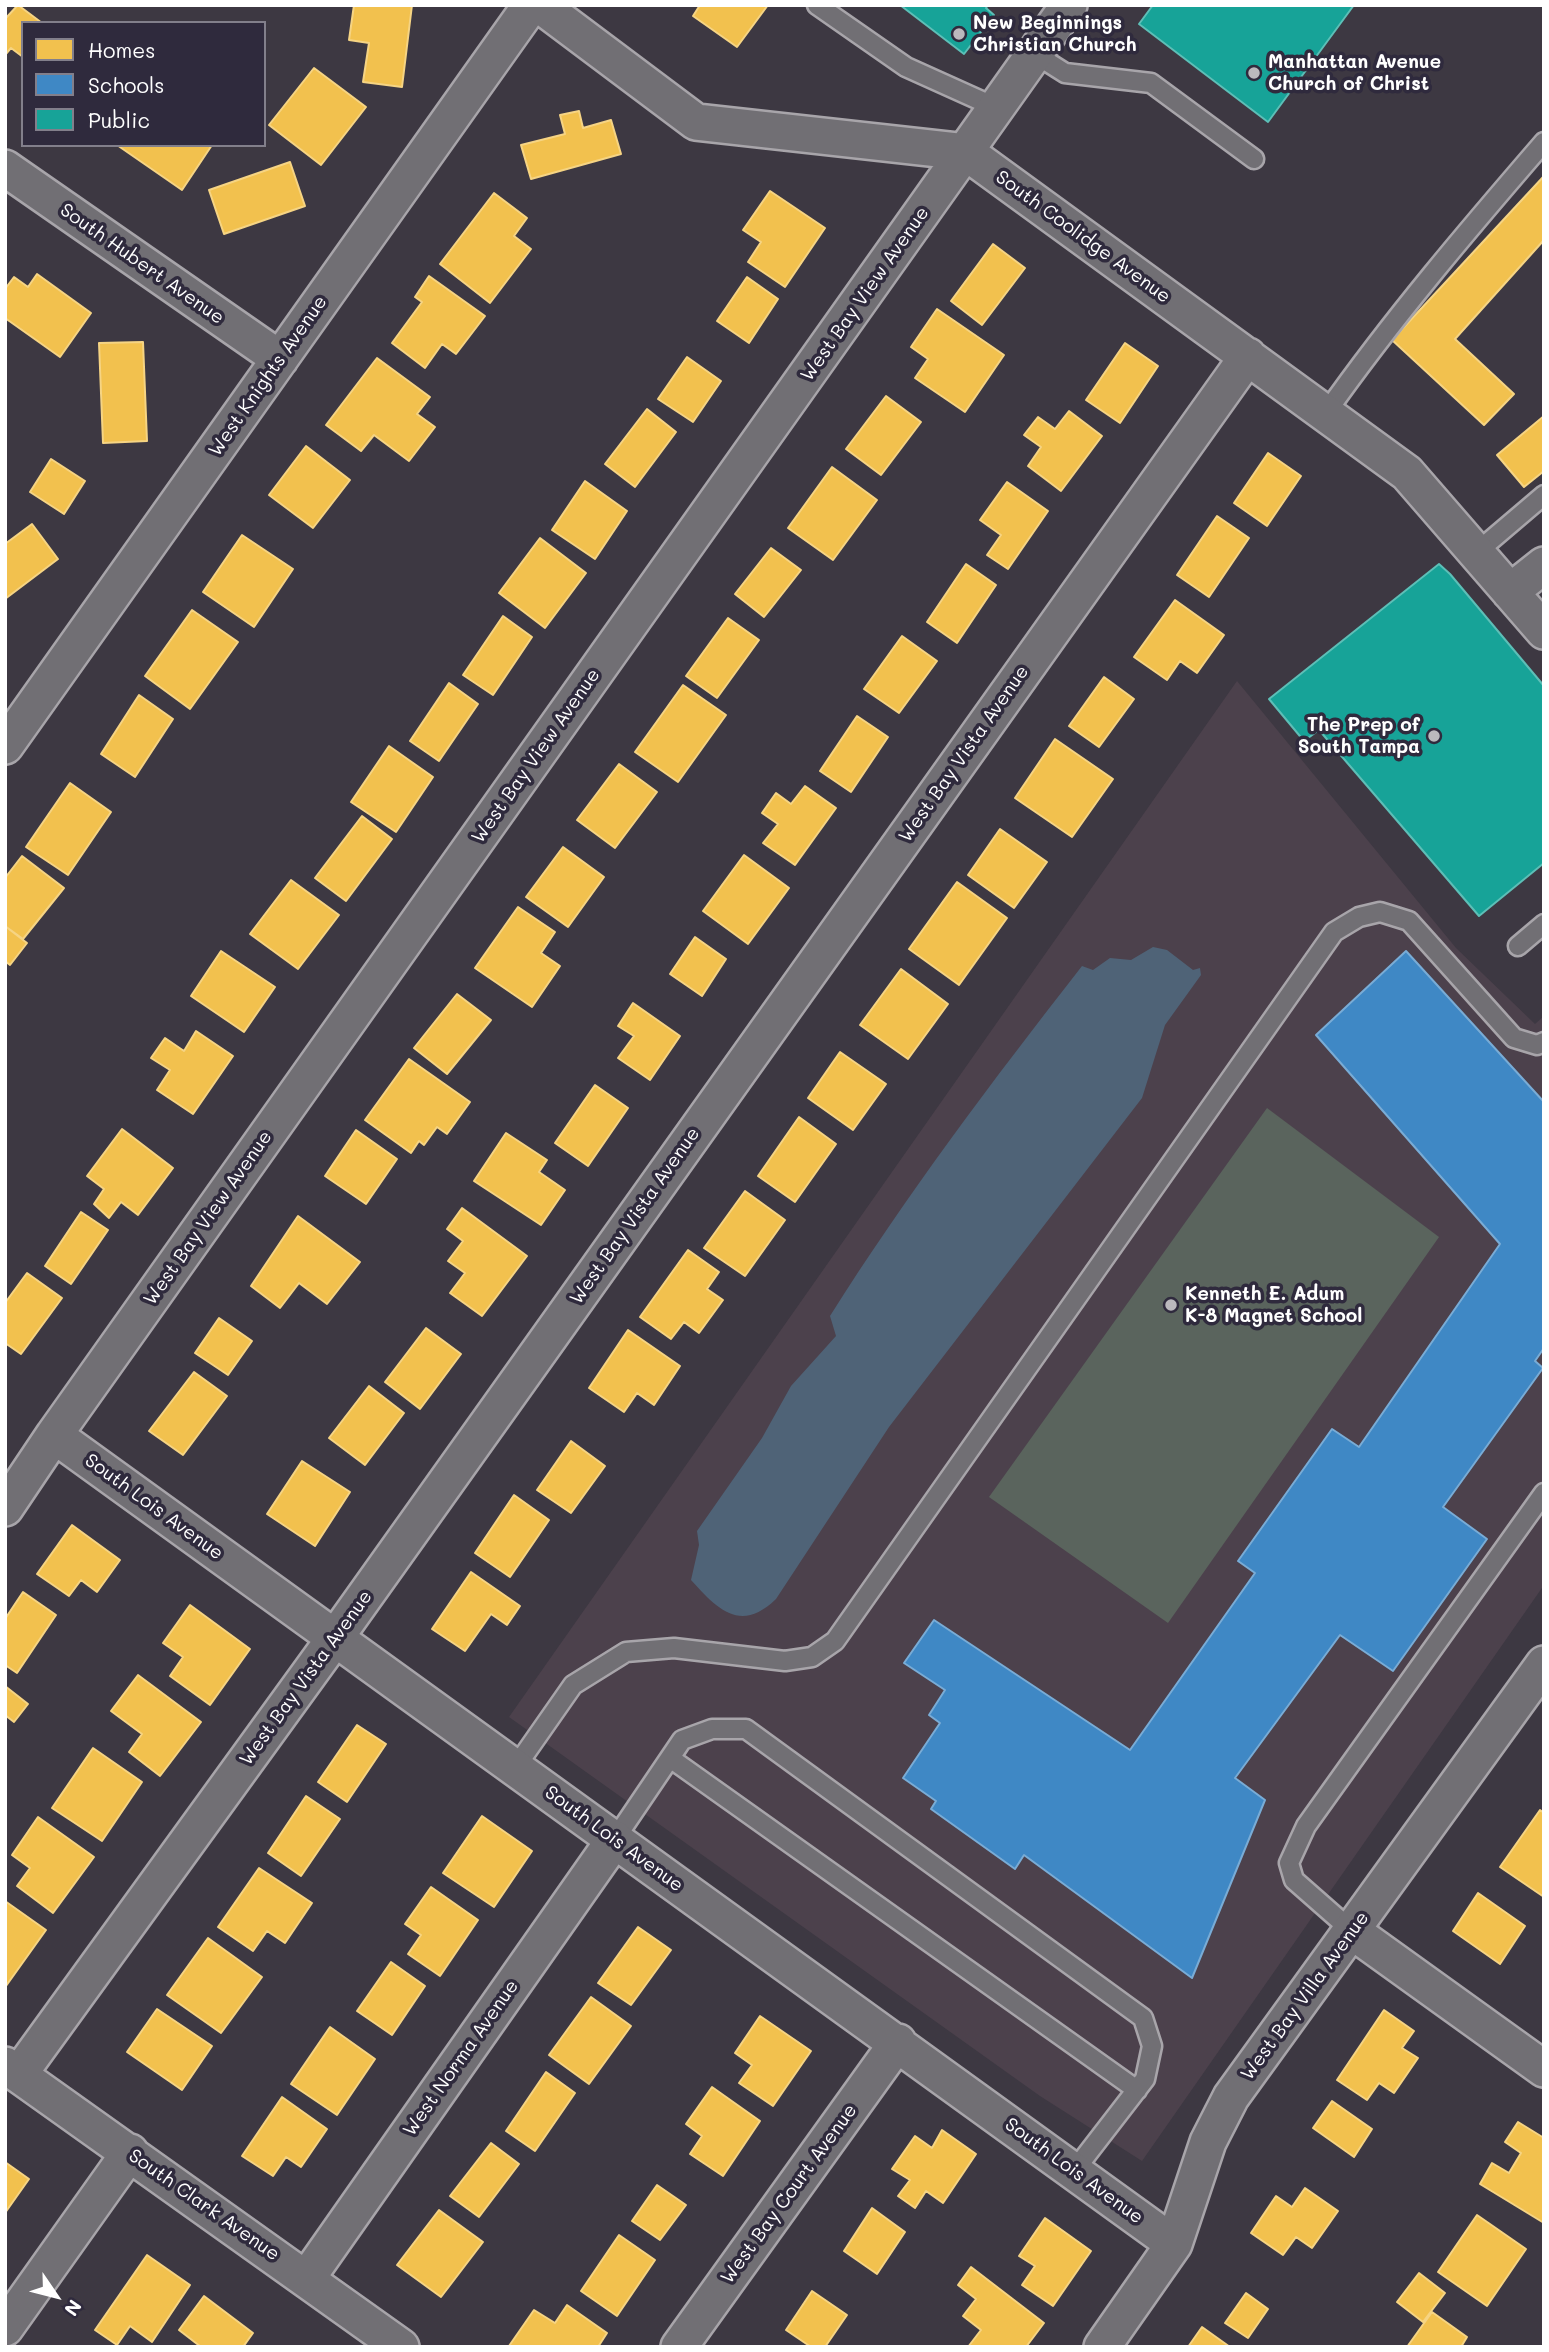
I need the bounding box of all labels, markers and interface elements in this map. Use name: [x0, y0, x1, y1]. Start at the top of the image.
place label: New Beginnings Christian Church: [973, 12, 1137, 56]
legend: [21, 21, 266, 147]
marker: New Beginnings Christian Church: [951, 26, 967, 42]
text: Homes: [88, 36, 155, 63]
place label: Manhattan Avenue Church of Christ: [1268, 51, 1441, 95]
marker: Manhattan Avenue Church of Christ: [1246, 65, 1262, 81]
text: Schools: [88, 71, 164, 98]
text: Public: [88, 106, 150, 133]
street label: South Coolidge Avenue: [991, 166, 1175, 308]
street label: South Hubert Avenue: [56, 199, 228, 329]
street label: West Bay View Avenue: [796, 202, 934, 386]
street label: West Knights Avenue: [204, 291, 332, 461]
street label: West Bay Vista Avenue: [894, 661, 1034, 847]
street label: West Bay View Avenue: [467, 664, 605, 848]
place label: The Prep of South Tampa: [1298, 714, 1420, 758]
marker: The Prep of South Tampa: [1426, 728, 1442, 744]
street label: West Bay Vista Avenue: [565, 1123, 705, 1309]
street label: West Bay View Avenue: [139, 1126, 277, 1310]
place label: Kenneth E. Adum K-8 Magnet School: [1185, 1283, 1362, 1327]
marker: Kenneth E. Adum K-8 Magnet School: [1163, 1297, 1179, 1313]
street label: South Lois Avenue: [80, 1449, 228, 1565]
street label: West Bay Vista Avenue: [235, 1586, 377, 1770]
street label: South Lois Avenue: [540, 1781, 688, 1897]
street label: West Bay Villa Avenue: [1236, 1907, 1374, 2085]
street label: West Norma Avenue: [398, 1975, 524, 2141]
street label: West Bay Court Avenue: [716, 2100, 862, 2288]
street label: South Lois Avenue: [1000, 2113, 1148, 2229]
street label: South Clark Avenue: [124, 2144, 284, 2266]
north arrow: [21, 2261, 91, 2331]
text: N: [59, 2295, 88, 2321]

